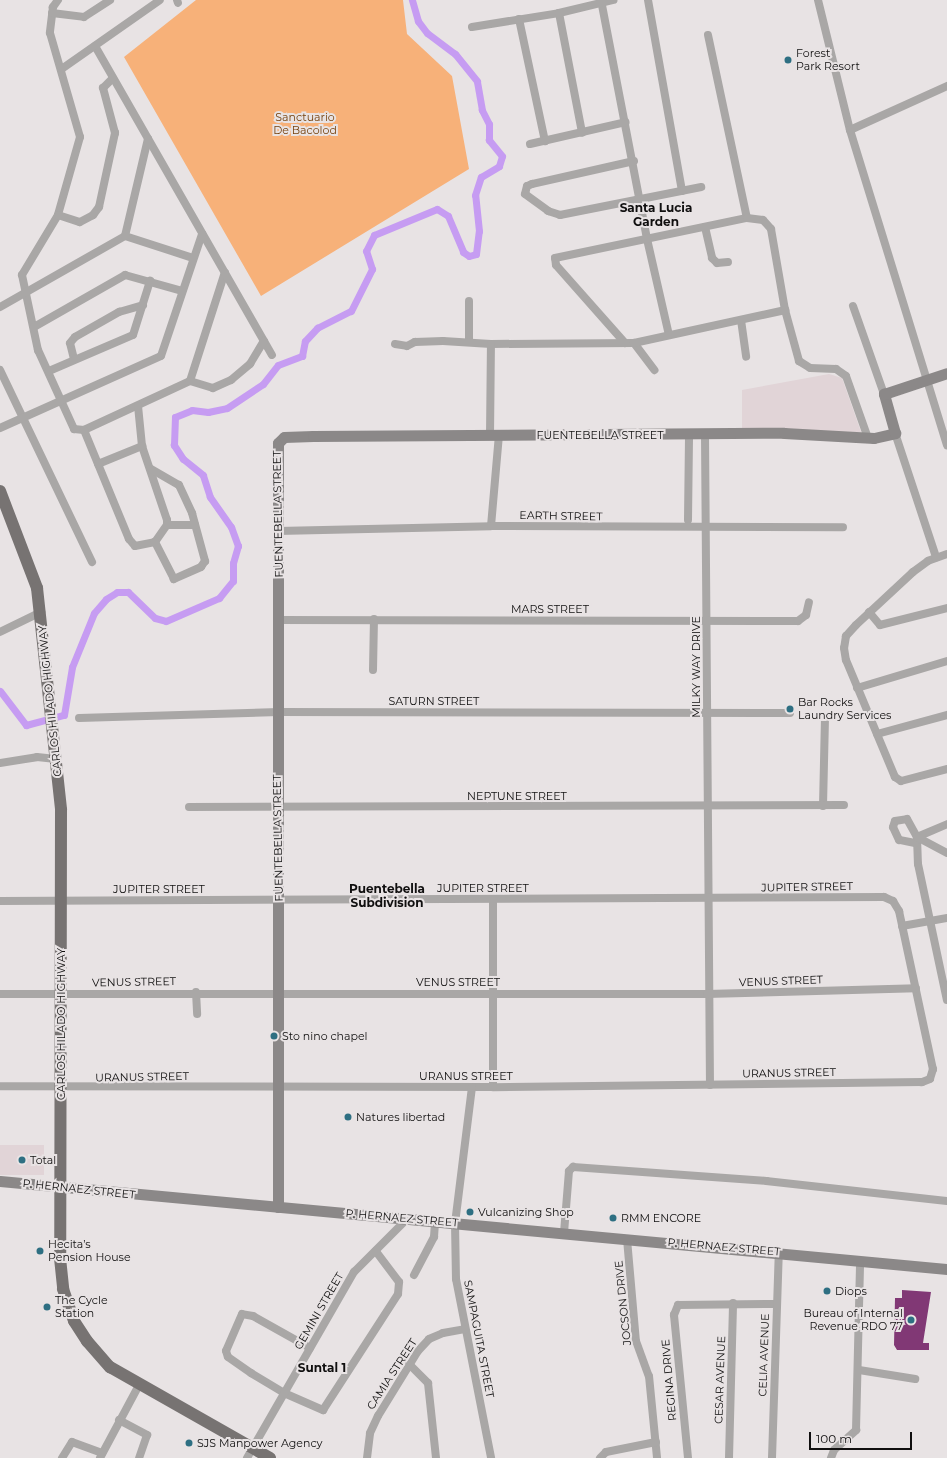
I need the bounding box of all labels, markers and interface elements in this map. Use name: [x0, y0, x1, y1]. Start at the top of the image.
place label: Forest Park Resort: [796, 47, 860, 73]
marker: Forest Park Resort: [783, 55, 793, 65]
park label: Sanctuario De Bacolod: [273, 111, 337, 137]
district label: Santa Lucia Garden: [620, 201, 692, 229]
street label: FUENTEBELLA STREET: [537, 428, 663, 442]
street label: FUENTEBELLA STREET: [270, 450, 286, 578]
street label: EARTH STREET: [519, 509, 603, 523]
street label: MARS STREET: [511, 602, 589, 616]
street label: MILKY WAY DRIVE: [689, 616, 703, 718]
street label: CARLOS HILADO HIGHWAY: [35, 625, 65, 777]
street label: SATURN STREET: [389, 694, 479, 708]
place label: Bar Rocks Laundry Services: [798, 696, 891, 722]
marker: Bar Rocks Laundry Services: [785, 704, 795, 714]
street label: FUENTEBELLA STREET: [270, 774, 286, 902]
street label: NEPTUNE STREET: [467, 789, 567, 803]
street label: JUPITER STREET: [761, 880, 853, 894]
street label: JUPITER STREET: [437, 881, 529, 895]
street label: JUPITER STREET: [113, 882, 205, 896]
district label: Puentebella Subdivision: [349, 882, 425, 910]
street label: CARLOS HILADO HIGHWAY: [54, 948, 68, 1100]
street label: VENUS STREET: [739, 973, 823, 989]
street label: VENUS STREET: [92, 975, 176, 989]
street label: VENUS STREET: [416, 975, 500, 989]
place label: Sto nino chapel: [282, 1029, 368, 1043]
marker: Sto nino chapel: [269, 1031, 279, 1041]
street label: URANUS STREET: [742, 1066, 836, 1080]
street label: URANUS STREET: [419, 1069, 513, 1083]
street label: URANUS STREET: [95, 1070, 189, 1084]
place label: Natures libertad: [356, 1110, 445, 1124]
marker: Natures libertad: [343, 1112, 353, 1122]
place label: Total: [30, 1153, 56, 1167]
marker: Total: [17, 1155, 27, 1165]
street label: P. HERNAEZ STREET: [22, 1177, 136, 1201]
place label: Vulcanizing Shop: [478, 1205, 574, 1219]
street label: P. HERNAEZ STREET: [345, 1206, 459, 1230]
marker: Vulcanizing Shop: [465, 1207, 475, 1217]
place label: RMM ENCORE: [621, 1211, 701, 1225]
marker: RMM ENCORE: [608, 1213, 618, 1223]
street label: P. HERNAEZ STREET: [667, 1235, 781, 1259]
place label: Hecita’s Pension House: [48, 1238, 131, 1264]
marker: Hecita’s Pension House: [35, 1246, 45, 1256]
street label: JOCSON DRIVE: [612, 1260, 634, 1346]
street label: GEMINI STREET: [292, 1270, 346, 1352]
street label: SAMPAGUITA STREET: [461, 1279, 497, 1399]
place label: Diops: [835, 1284, 867, 1298]
marker: Diops: [822, 1286, 832, 1296]
place label: The Cycle Station: [55, 1294, 108, 1320]
marker: The Cycle Station: [42, 1302, 52, 1312]
place label: Bureau of Internal Revenue RDO 77: [803, 1307, 903, 1333]
street label: CELIA AVENUE: [756, 1313, 772, 1397]
marker: Bureau of Internal Revenue RDO 77: [906, 1315, 916, 1325]
street label: CAMIA STREET: [364, 1336, 420, 1412]
street label: CESAR AVENUE: [712, 1336, 728, 1424]
street label: REGINA DRIVE: [659, 1339, 679, 1421]
district label: Suntal 1: [298, 1361, 346, 1375]
scale bar: [811, 1424, 914, 1450]
text: 100 m: [816, 1431, 852, 1446]
place label: SJS Manpower Agency: [197, 1436, 323, 1450]
marker: SJS Manpower Agency: [184, 1438, 194, 1448]

